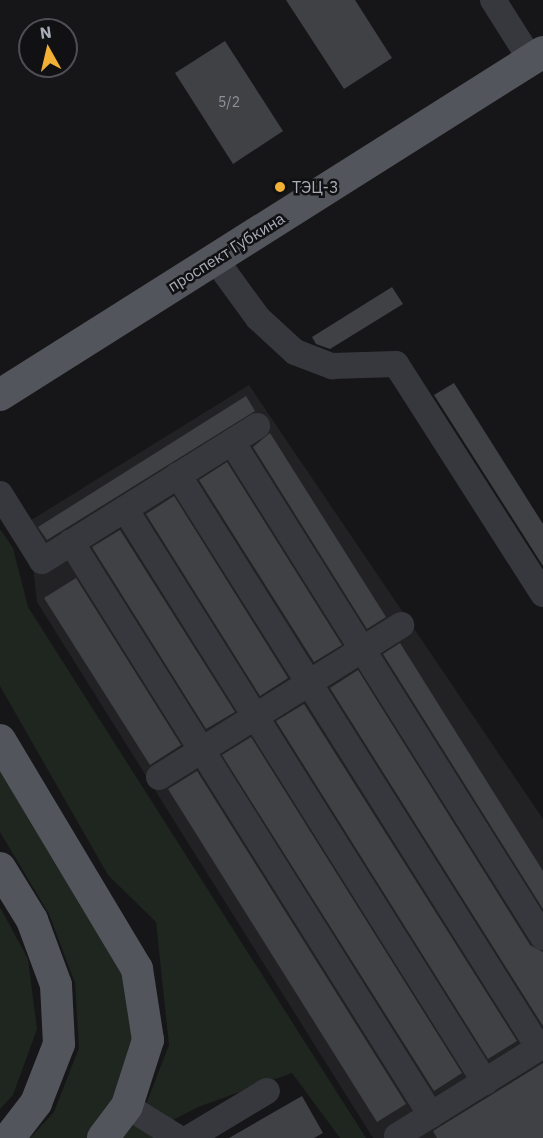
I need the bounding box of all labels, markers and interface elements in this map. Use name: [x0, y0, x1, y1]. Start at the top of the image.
north arrow: [18, 18, 78, 78]
text: N: [39, 21, 53, 43]
house number: 5/2: [218, 94, 240, 110]
place label: ТЭЦ-3: [292, 177, 339, 197]
marker: ТЭЦ-3: [273, 180, 287, 194]
street label: проспект Губкина: [164, 208, 288, 296]

